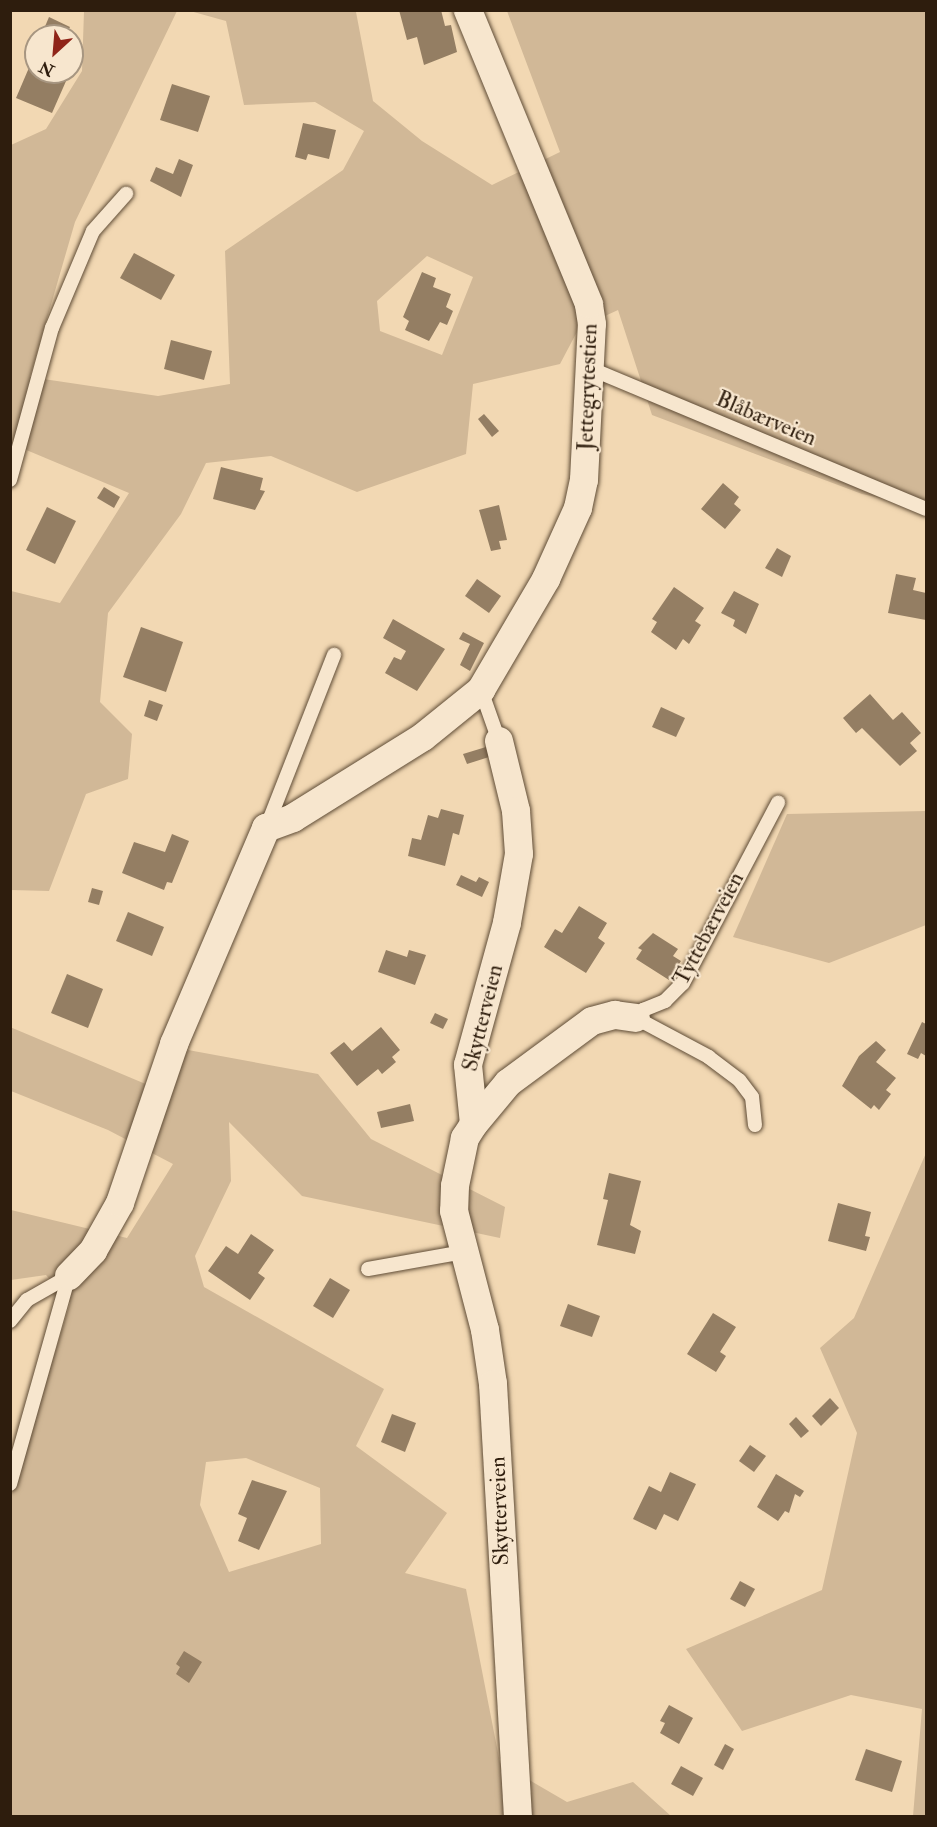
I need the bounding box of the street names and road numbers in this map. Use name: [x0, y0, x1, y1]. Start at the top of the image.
street label: Jettegrytestien: [573, 323, 603, 451]
street label: Blåbærveien: [712, 386, 820, 452]
street label: Tyttebærveien: [668, 868, 750, 990]
street label: Skytterveien: [457, 962, 509, 1074]
street label: Skytterveien: [485, 1456, 515, 1566]

